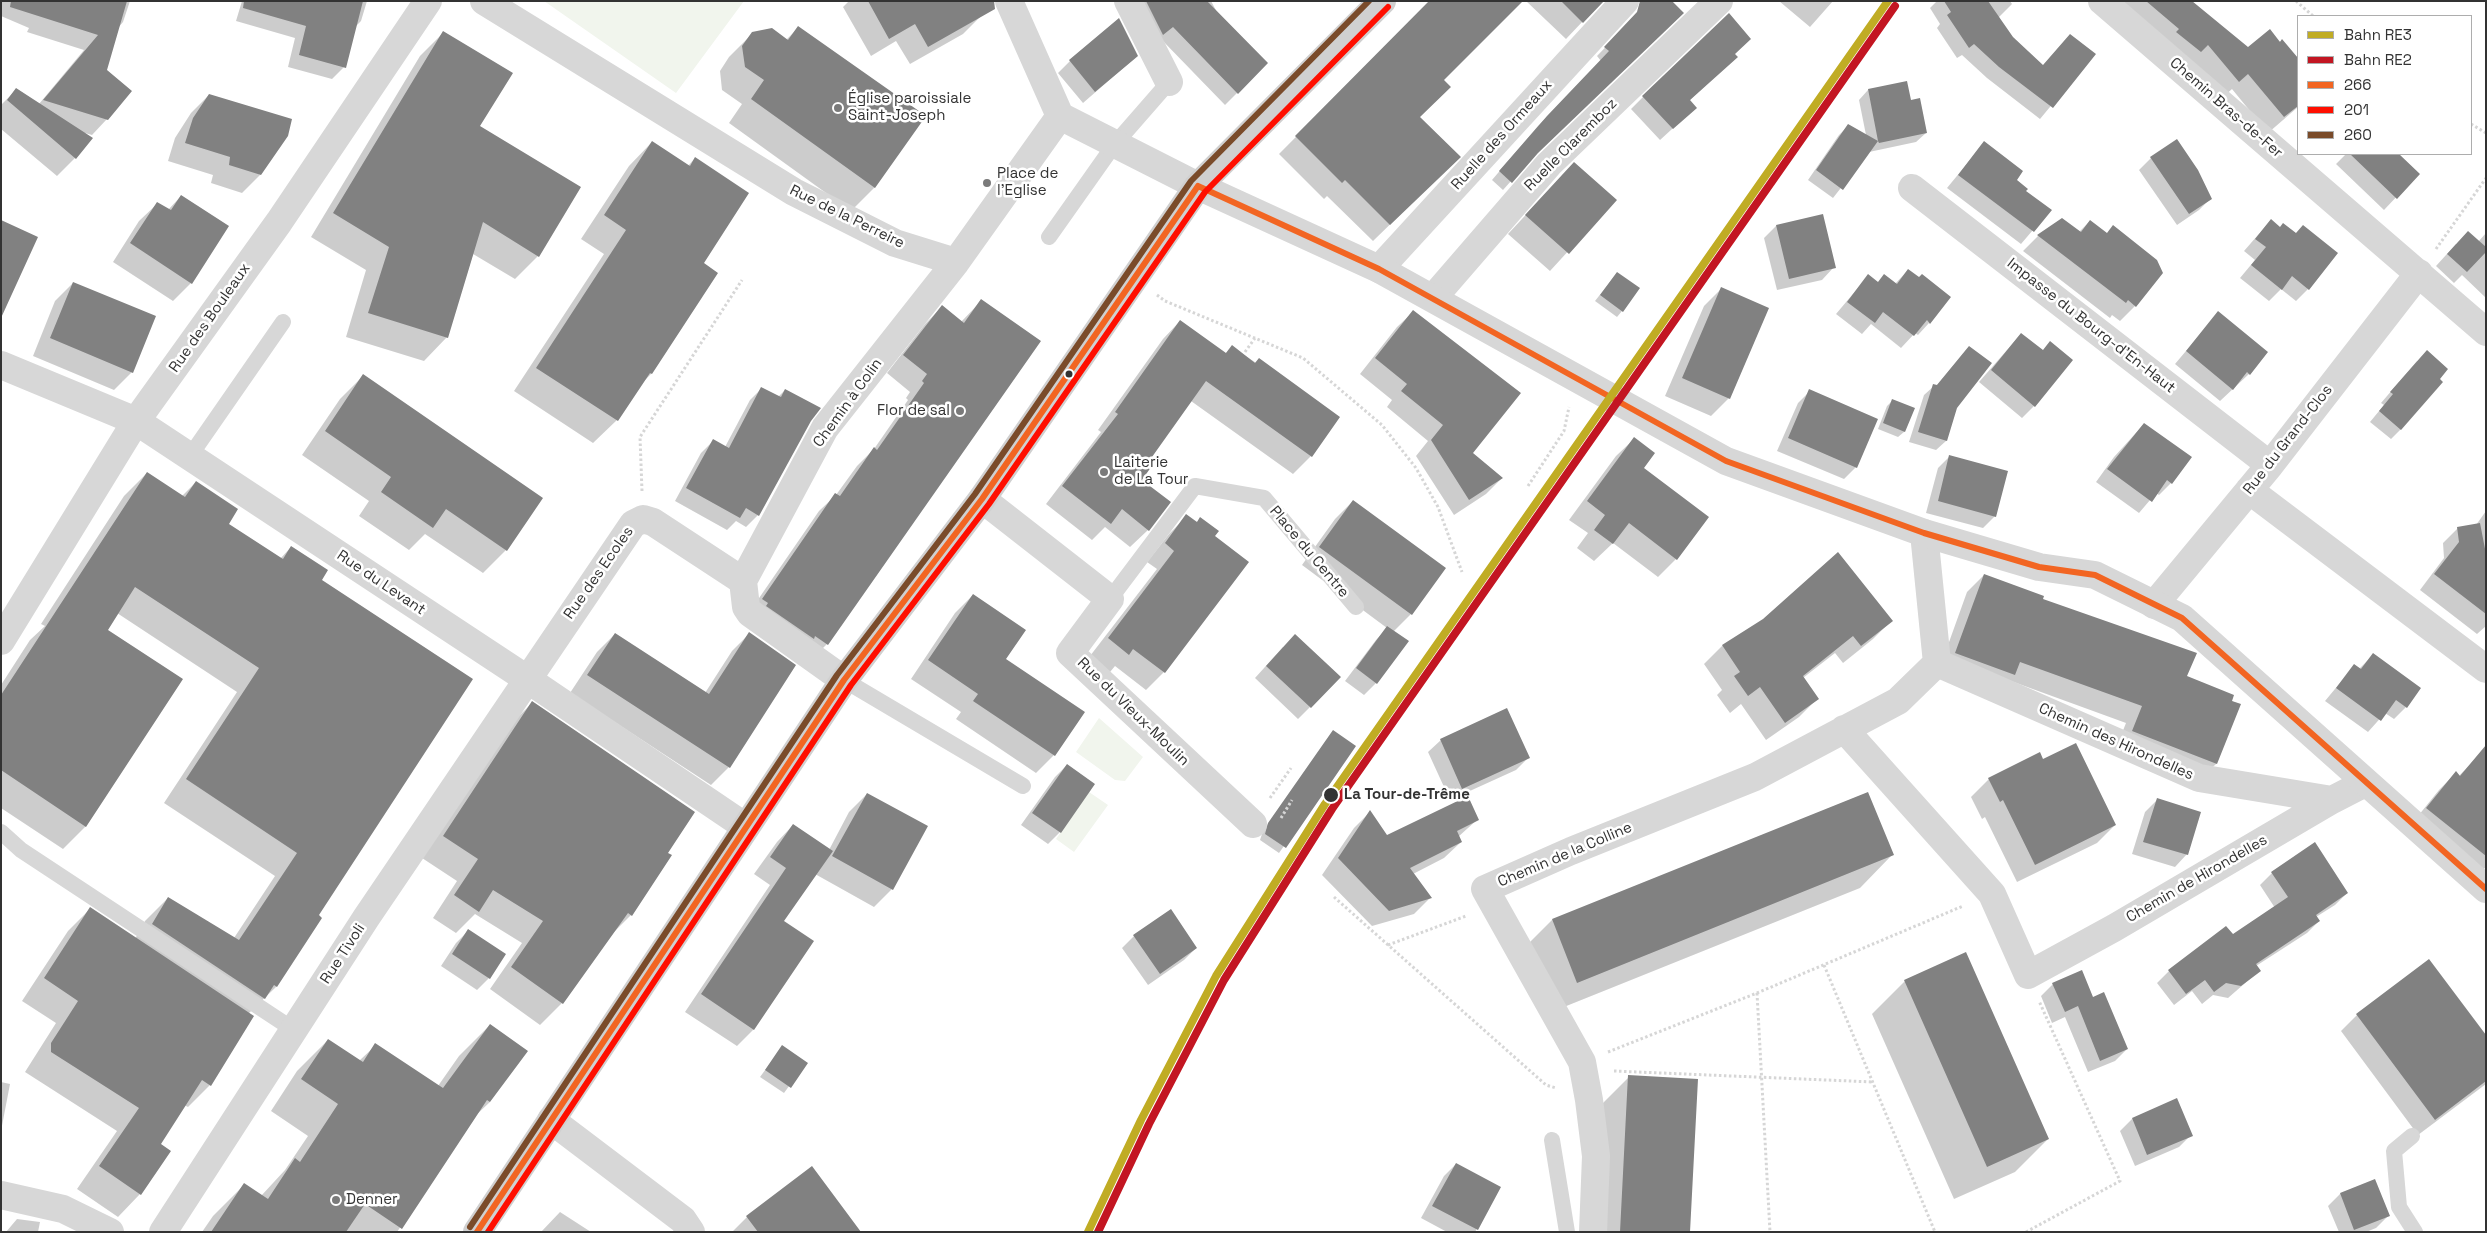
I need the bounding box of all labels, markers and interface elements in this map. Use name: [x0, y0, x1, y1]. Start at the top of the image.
legend: [2297, 15, 2472, 155]
text: Bahn RE3: [2344, 25, 2412, 44]
text: Bahn RE2: [2344, 50, 2412, 69]
street label: Chemin Bras-de-Fer: [2166, 54, 2286, 162]
text: 266: [2344, 75, 2371, 94]
street label: Ruelle des Ormeaux: [1448, 76, 1556, 194]
place label: Église paroissiale Saint-Joseph: [848, 90, 971, 125]
street label: Ruelle Claremboz: [1521, 95, 1621, 195]
text: 201: [2344, 100, 2369, 119]
marker: Église paroissiale Saint-Joseph: [832, 102, 844, 114]
text: 260: [2344, 125, 2372, 144]
place label: Place de l'Eglise: [997, 165, 1058, 200]
marker: Place de l'Eglise: [981, 177, 993, 189]
street label: Rue de la Perreire: [787, 181, 907, 253]
street label: Impasse du Bourg-d'En-Haut: [2003, 255, 2179, 397]
street label: Rue des Bouleaux: [166, 260, 254, 376]
street label: Chemin à Colin: [810, 355, 886, 451]
unlabelled marker: [1064, 369, 1074, 379]
street label: Rue du Grand-Clos: [2240, 382, 2336, 498]
place label: Flor de sal: [877, 402, 950, 420]
marker: Flor de sal: [954, 405, 966, 417]
place label: Laiterie de La Tour: [1114, 454, 1188, 489]
marker: Laiterie de La Tour: [1098, 466, 1110, 478]
street label: Place du Centre: [1265, 502, 1353, 602]
street label: Rue des Ecoles: [560, 523, 638, 623]
street label: Rue du Levant: [333, 547, 429, 619]
street label: Rue du Vieux-Moulin: [1073, 654, 1193, 770]
street label: Chemin des Hirondelles: [2036, 700, 2196, 784]
marker: La Tour-de-Trême: [1322, 786, 1340, 804]
place label: La Tour-de-Trême: [1344, 786, 1470, 804]
street label: Chemin de la Colline: [1495, 819, 1635, 891]
street label: Chemin de Hirondelles: [2123, 831, 2271, 927]
street label: Rue Tivoli: [317, 921, 369, 987]
place label: Denner: [346, 1191, 398, 1209]
marker: Denner: [330, 1194, 342, 1206]

